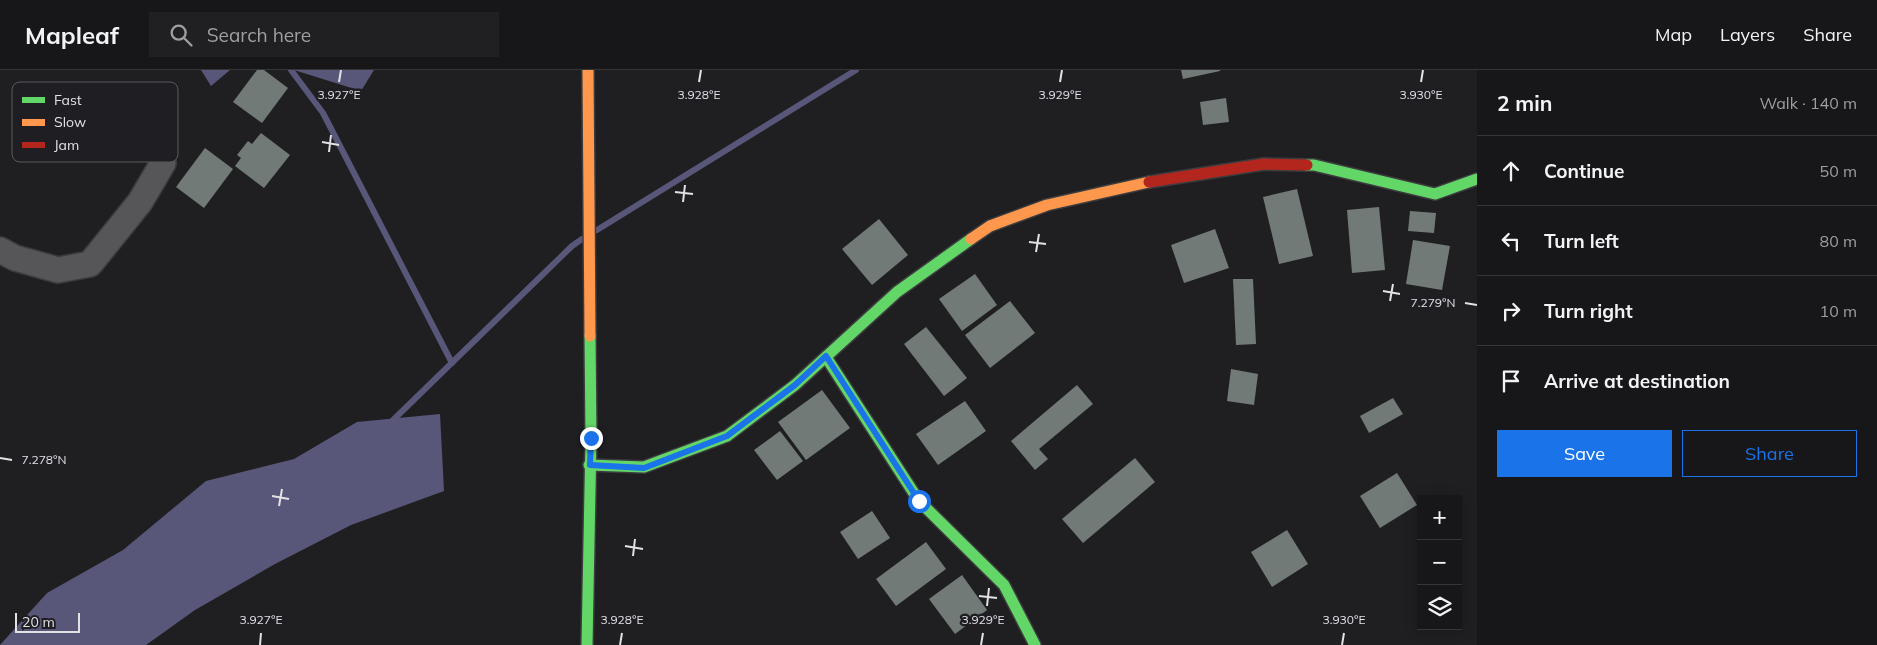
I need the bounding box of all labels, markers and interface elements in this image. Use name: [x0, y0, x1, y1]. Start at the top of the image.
search box: [149, 12, 499, 57]
text: Mapleaf: [25, 20, 119, 50]
icon: search: [167, 21, 195, 49]
text: Search here: [207, 23, 311, 47]
text: Map: [1655, 23, 1692, 46]
text: Layers: [1720, 23, 1775, 46]
text: Share: [1803, 23, 1852, 46]
legend: [12, 82, 178, 162]
text: 3.927°E: [317, 87, 361, 102]
text: 3.928°E: [677, 87, 721, 102]
text: 3.929°E: [1038, 87, 1082, 102]
text: 3.930°E: [1399, 87, 1443, 102]
text: 2 min: [1497, 90, 1552, 116]
text: Fast: [54, 91, 82, 109]
text: Walk · 140 m: [1759, 93, 1857, 113]
text: Slow: [54, 113, 86, 131]
text: Jam: [54, 136, 79, 154]
icon: ahead: [1497, 157, 1525, 185]
text: Continue: [1544, 159, 1624, 183]
text: 50 m: [1820, 161, 1857, 181]
icon: left: [1497, 227, 1525, 255]
text: Turn left: [1544, 229, 1619, 253]
text: 80 m: [1820, 231, 1857, 251]
text: 7.279°N: [1411, 295, 1455, 310]
icon: right: [1497, 297, 1525, 325]
text: Turn right: [1544, 299, 1633, 323]
text: 10 m: [1820, 301, 1857, 321]
icon: arrive: [1497, 367, 1525, 395]
text: Arrive at destination: [1544, 369, 1730, 393]
route end: [580, 427, 603, 450]
button: Save: [1497, 430, 1672, 477]
button: Share: [1682, 430, 1857, 477]
text: 7.278°N: [22, 452, 66, 467]
route start: [908, 490, 931, 513]
map controls: [1417, 495, 1462, 630]
button: +: [1417, 495, 1462, 540]
button: −: [1417, 540, 1462, 585]
button: layers: [1417, 585, 1462, 630]
scale bar: [15, 610, 80, 633]
text: 3.927°E: [239, 612, 283, 627]
text: 3.928°E: [600, 612, 644, 627]
text: 3.929°E: [961, 612, 1005, 627]
text: 3.930°E: [1322, 612, 1366, 627]
text: 20 m: [22, 613, 55, 631]

